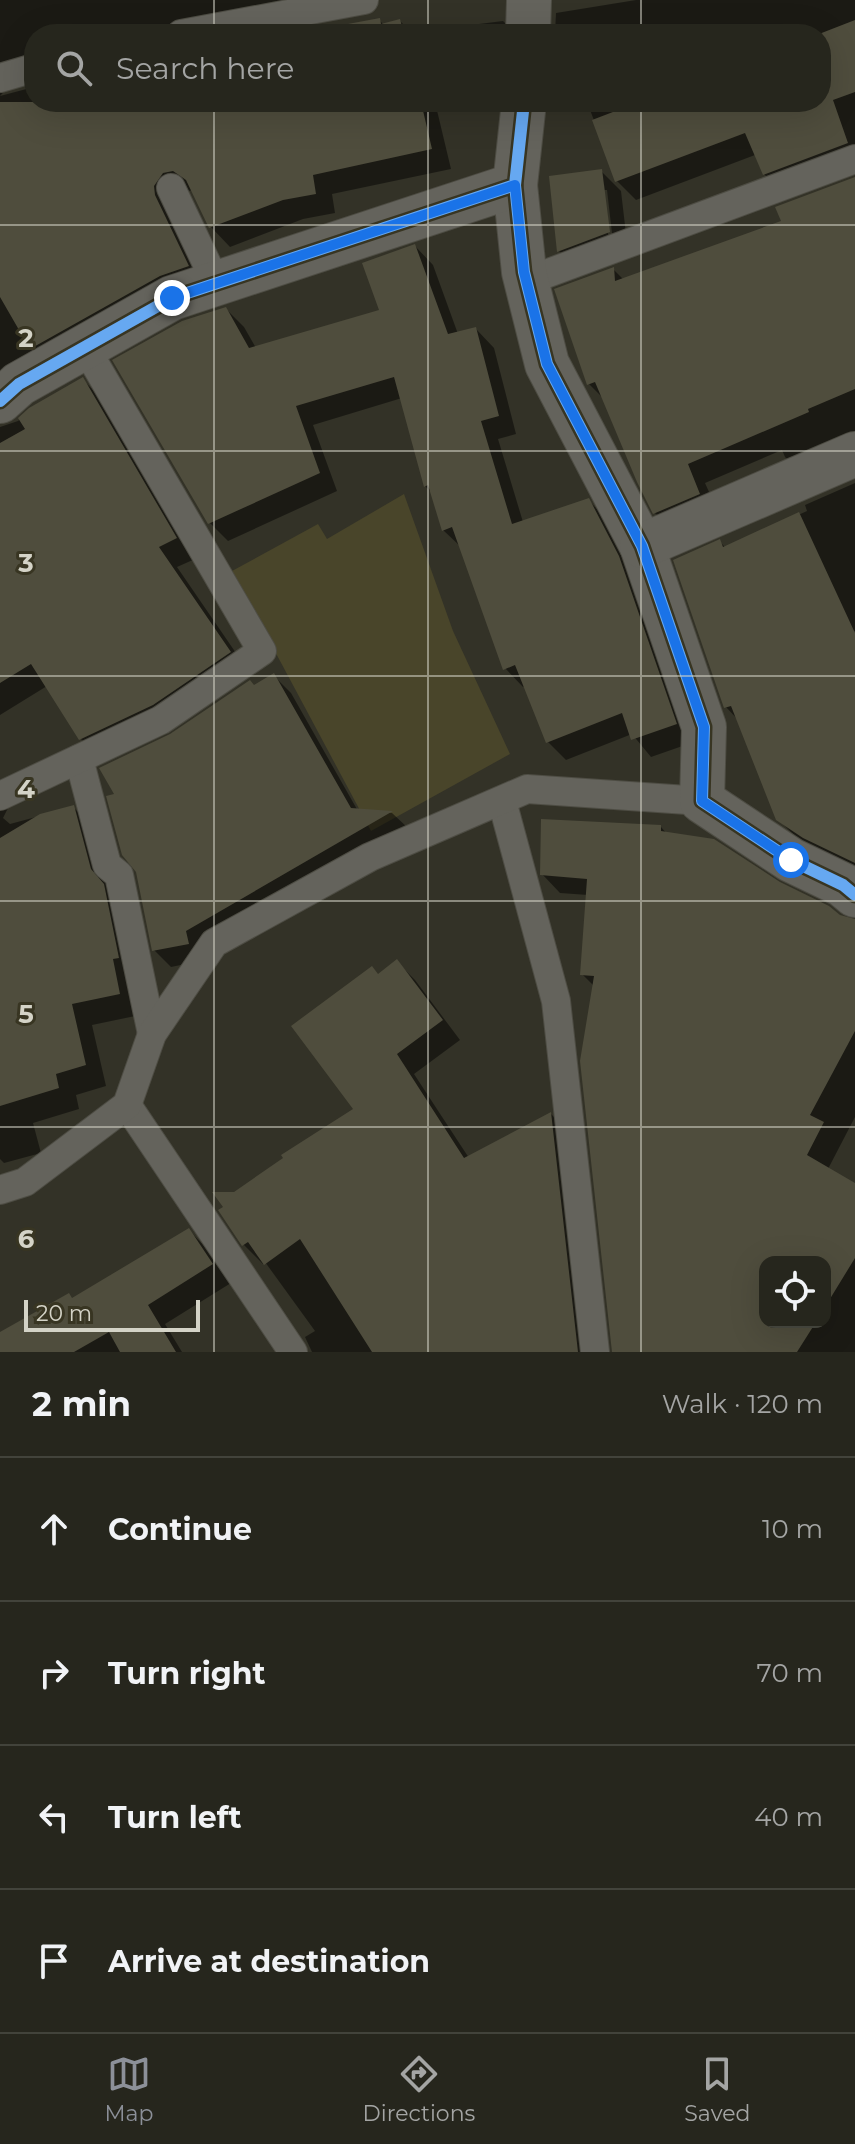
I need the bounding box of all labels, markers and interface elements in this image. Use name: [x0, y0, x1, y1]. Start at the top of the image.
search box: [24, 24, 831, 112]
icon: search: [52, 46, 96, 90]
text: Search here: [116, 50, 294, 87]
route end: [154, 280, 190, 316]
text: 2: [18, 322, 34, 354]
text: 3: [17, 547, 34, 579]
text: 4: [17, 773, 35, 805]
route start: [773, 842, 809, 878]
text: 5: [18, 998, 34, 1030]
text: 6: [18, 1223, 35, 1255]
map controls: [759, 1256, 831, 1328]
button: locate: [759, 1256, 831, 1328]
scale bar: [24, 1296, 200, 1332]
text: 20 m: [36, 1300, 92, 1327]
text: 2 min: [32, 1383, 131, 1425]
text: Walk · 120 m: [662, 1388, 823, 1420]
icon: ahead: [32, 1507, 76, 1551]
text: Continue: [108, 1511, 252, 1548]
text: 10 m: [762, 1513, 823, 1545]
icon: right: [32, 1651, 76, 1695]
text: Turn right: [108, 1655, 265, 1692]
text: 70 m: [757, 1657, 823, 1689]
icon: left: [32, 1795, 76, 1839]
text: Turn left: [108, 1799, 241, 1836]
text: 40 m: [754, 1801, 823, 1833]
icon: arrive: [32, 1939, 76, 1983]
text: Arrive at destination: [108, 1943, 430, 1980]
tab: Map: [105, 2052, 153, 2127]
tab: Directions: [363, 2052, 475, 2127]
tab: Saved: [684, 2052, 750, 2127]

